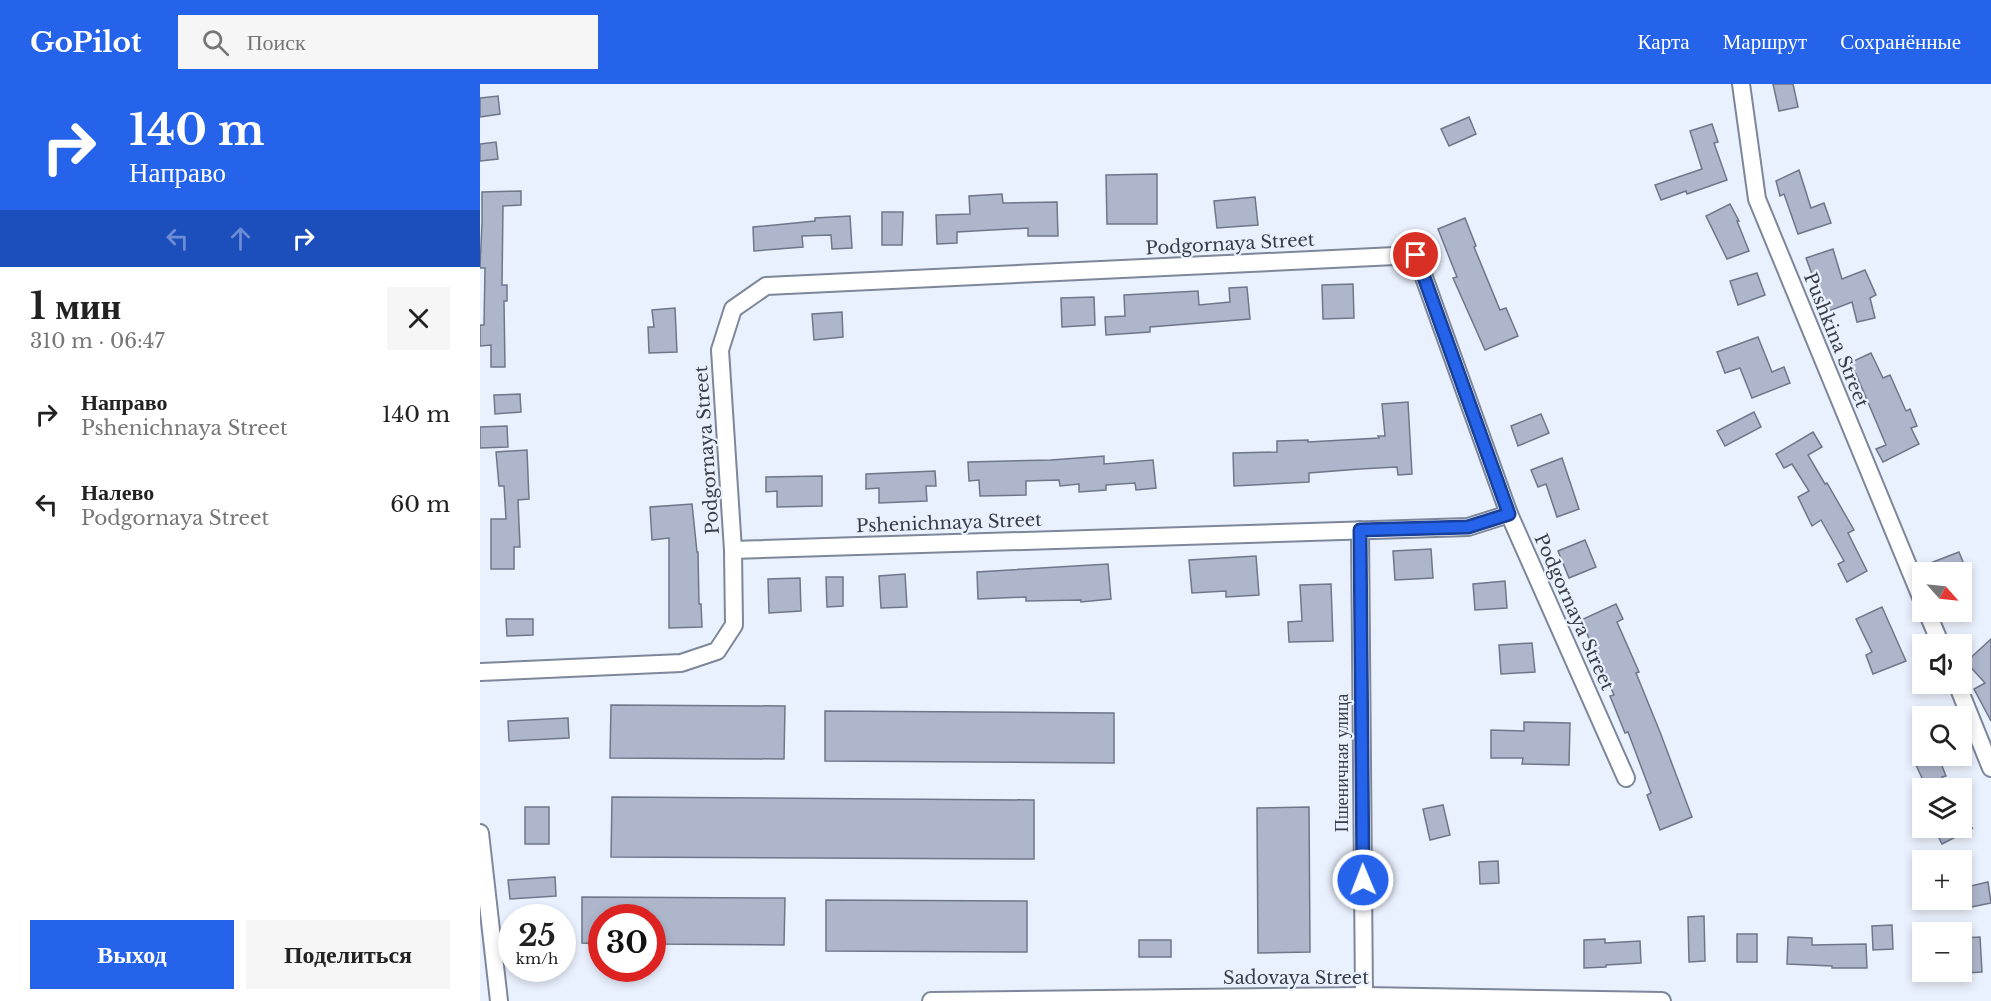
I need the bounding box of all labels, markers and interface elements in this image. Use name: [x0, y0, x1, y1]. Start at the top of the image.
search box: [178, 15, 598, 69]
text: GoPilot: [30, 25, 142, 60]
icon: search: [199, 26, 232, 59]
text: Поиск: [247, 29, 306, 56]
text: Карта: [1638, 29, 1690, 55]
text: Маршрут: [1723, 29, 1807, 55]
text: Сохранённые: [1840, 29, 1961, 55]
text: 140 m: [129, 104, 265, 156]
icon: right: [30, 108, 108, 186]
text: Направо: [129, 156, 226, 189]
icon: left: [161, 222, 194, 255]
icon: ahead: [224, 222, 257, 255]
icon: right: [287, 222, 320, 255]
street label: Podgornaya Street: [1145, 229, 1315, 259]
pin: [1390, 229, 1441, 280]
icon: arrive: [1399, 238, 1432, 271]
street label: Pushkina Street: [1799, 269, 1873, 411]
text: 1 мин: [30, 284, 121, 329]
button: close: [387, 287, 450, 350]
text: 310 m · 06:47: [30, 329, 164, 353]
street label: Podgornaya Street: [690, 365, 724, 535]
text: Направо: [81, 389, 167, 416]
icon: right: [30, 398, 63, 431]
text: 140 m: [382, 401, 450, 428]
text: Pshenichnaya Street: [81, 416, 288, 440]
text: Налево: [81, 479, 154, 506]
icon: left: [30, 488, 63, 521]
text: 60 m: [390, 491, 450, 518]
text: Podgornaya Street: [81, 506, 269, 530]
street label: Pshenichnaya Street: [856, 509, 1042, 537]
street label: Podgornaya Street: [1530, 530, 1619, 694]
north arrow: [1912, 562, 1972, 622]
map controls: [1912, 562, 1972, 982]
button: sound: [1912, 634, 1972, 694]
street label: Пшеничная улица: [1331, 694, 1353, 832]
button: search: [1912, 706, 1972, 766]
button: layers: [1912, 778, 1972, 838]
position arrow: [1331, 848, 1395, 912]
button: +: [1912, 850, 1972, 910]
speed limit sign: 30: [588, 904, 666, 982]
text: 25: [518, 917, 556, 954]
button: Выход: [30, 920, 234, 989]
button: Поделиться: [246, 920, 450, 989]
button: −: [1912, 922, 1972, 982]
text: km/h: [516, 949, 558, 968]
street label: Sadovaya Street: [1223, 967, 1369, 989]

